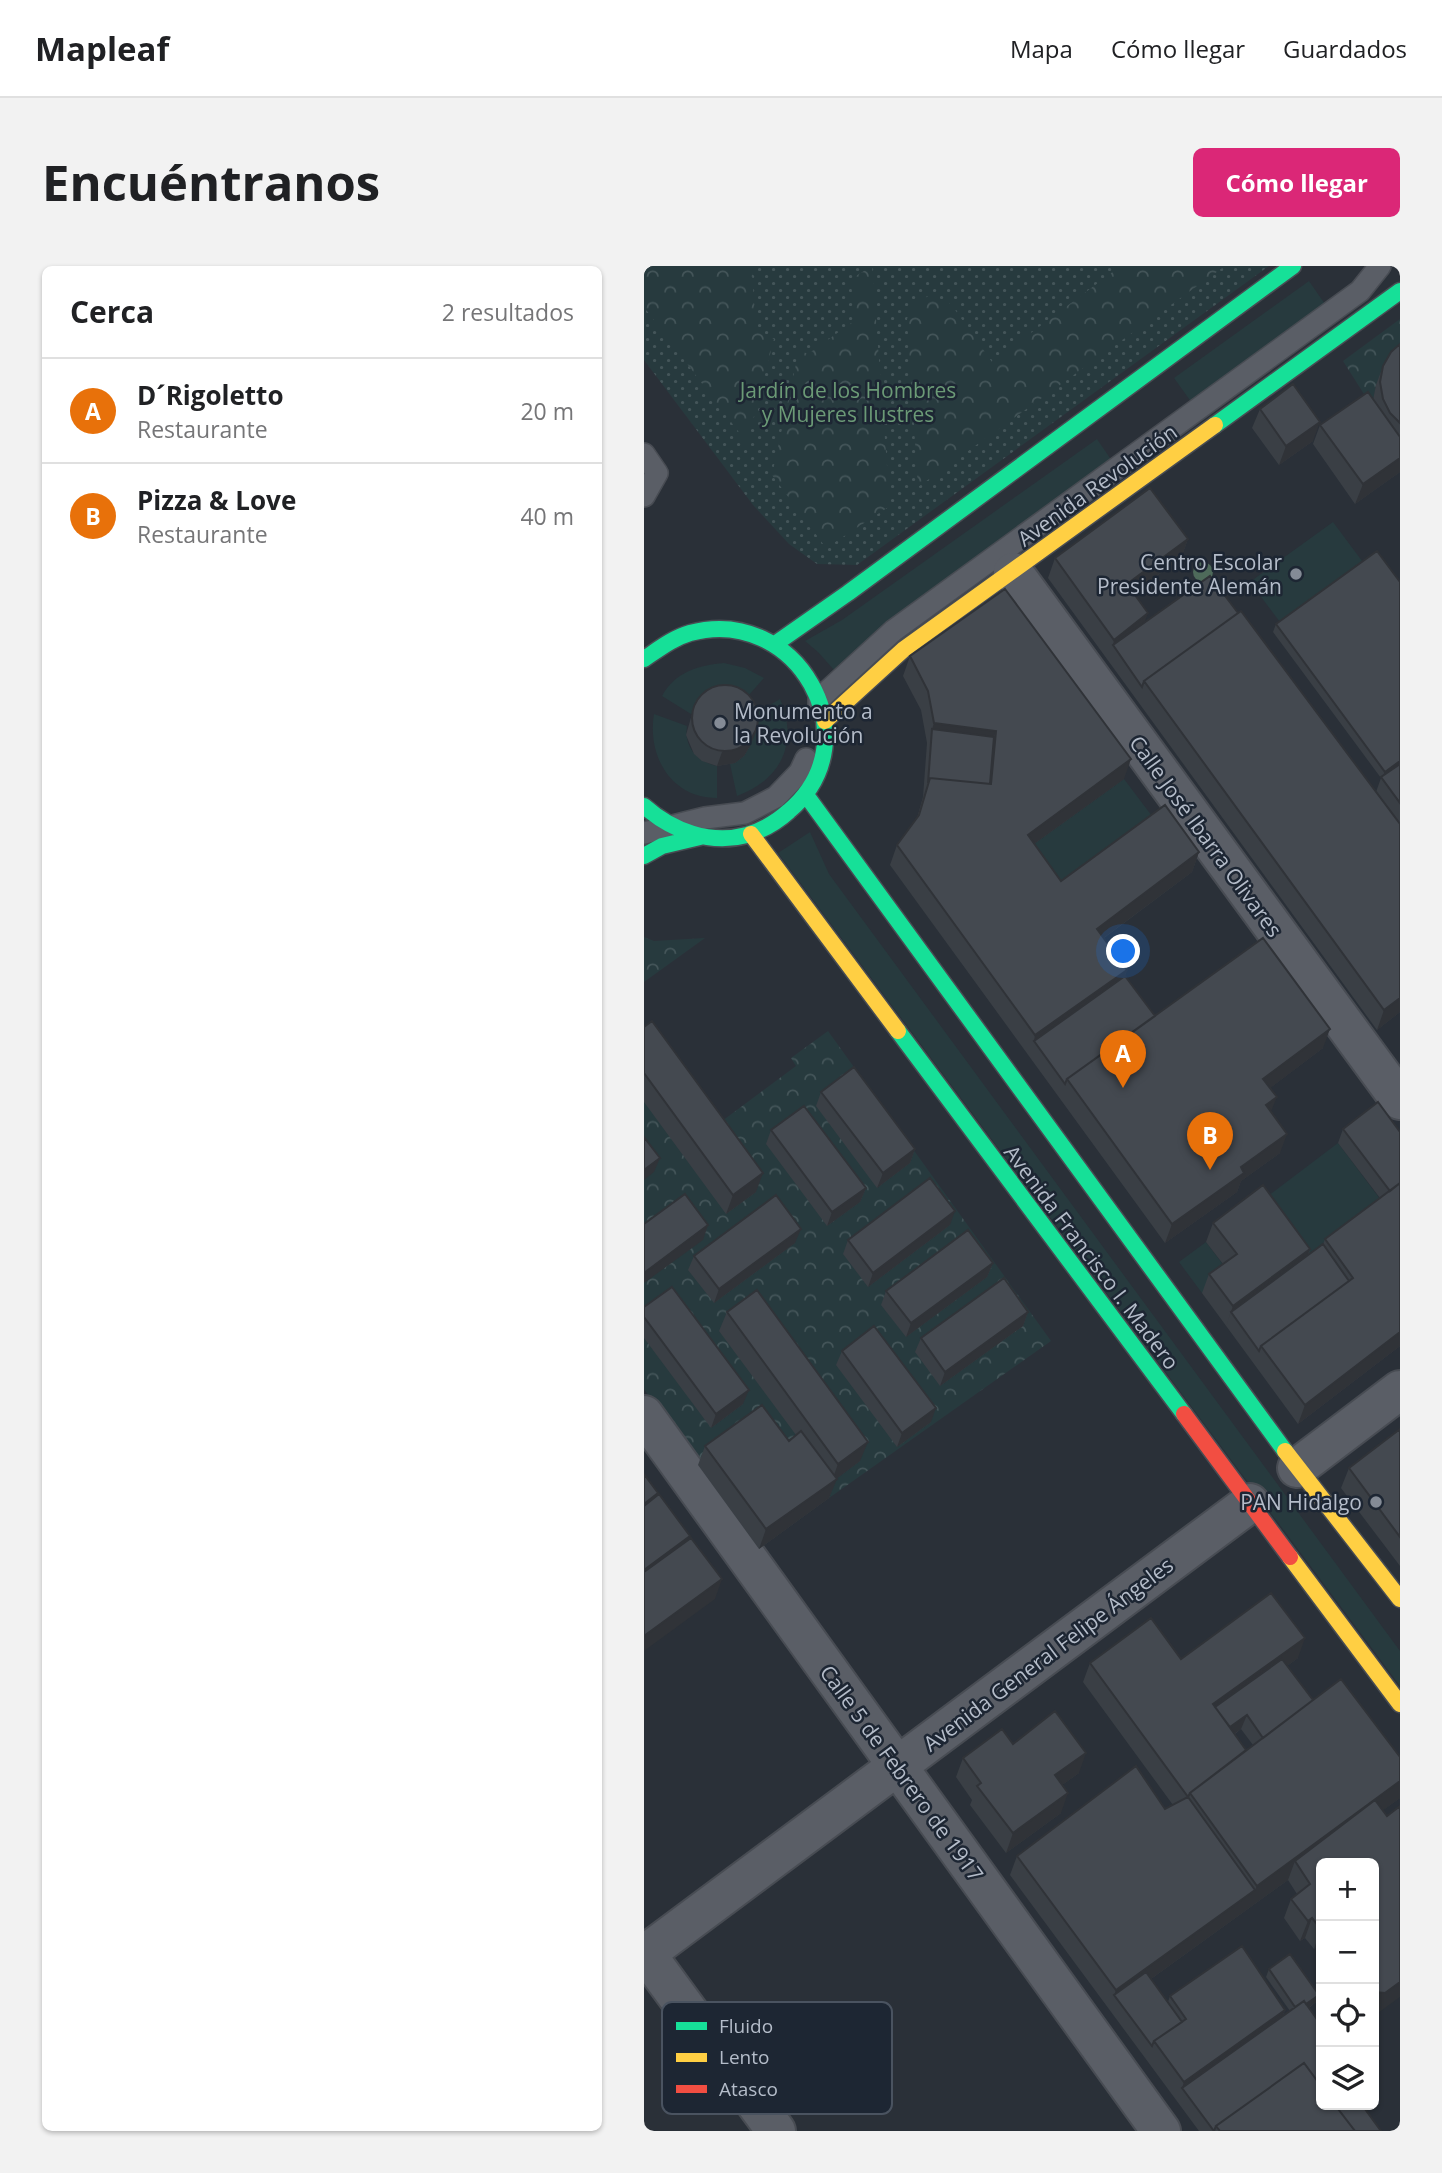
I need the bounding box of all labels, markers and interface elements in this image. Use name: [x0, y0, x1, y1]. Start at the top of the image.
text: Mapleaf: [35, 26, 169, 71]
text: Mapa: [1010, 32, 1073, 65]
text: Cómo llegar: [1111, 32, 1245, 65]
text: Guardados: [1283, 32, 1407, 65]
button: Cómo llegar: [1193, 148, 1400, 217]
text: Encuéntranos: [42, 149, 380, 215]
text: Cerca: [70, 291, 154, 332]
text: 2 resultados: [442, 296, 574, 328]
park label: Jardín de los Hombres y Mujeres Ilustres: [738, 376, 956, 428]
text: D´Rigoletto: [137, 377, 284, 413]
text: A: [85, 395, 101, 427]
text: 20 m: [520, 395, 574, 427]
text: Restaurante: [137, 413, 268, 445]
street label: Avenida Revolución: [1012, 418, 1182, 552]
text: Pizza & Love: [137, 482, 296, 518]
text: B: [85, 500, 101, 532]
text: 40 m: [520, 500, 574, 532]
text: Restaurante: [137, 518, 268, 550]
place label: Centro Escolar Presidente Alemán: [1097, 548, 1282, 600]
marker: Centro Escolar Presidente Alemán: [1288, 566, 1304, 582]
place label: Monumento a la Revolución: [734, 697, 873, 749]
marker: Monumento a la Revolución: [712, 715, 728, 731]
street label: Calle José Ibarra Olivares: [1123, 730, 1289, 942]
your location: [1106, 934, 1140, 968]
pin: A: [1100, 1030, 1146, 1088]
pin: B: [1187, 1112, 1233, 1170]
street label: Avenida Francisco I. Madero: [998, 1139, 1186, 1375]
place label: PAN Hidalgo: [1240, 1488, 1362, 1516]
marker: PAN Hidalgo: [1368, 1494, 1384, 1510]
street label: Avenida General Felipe Ángeles: [917, 1551, 1179, 1757]
street label: Calle 5 de Febrero de 1917: [814, 1659, 990, 1887]
map controls: [1316, 1858, 1379, 2110]
button: +: [1316, 1858, 1379, 1921]
button: −: [1316, 1921, 1379, 1984]
button: locate: [1316, 1984, 1379, 2047]
legend: [662, 2002, 892, 2114]
text: Fluido: [719, 2013, 773, 2039]
text: Lento: [719, 2044, 769, 2070]
button: layers: [1316, 2047, 1379, 2110]
text: Atasco: [719, 2076, 778, 2102]

